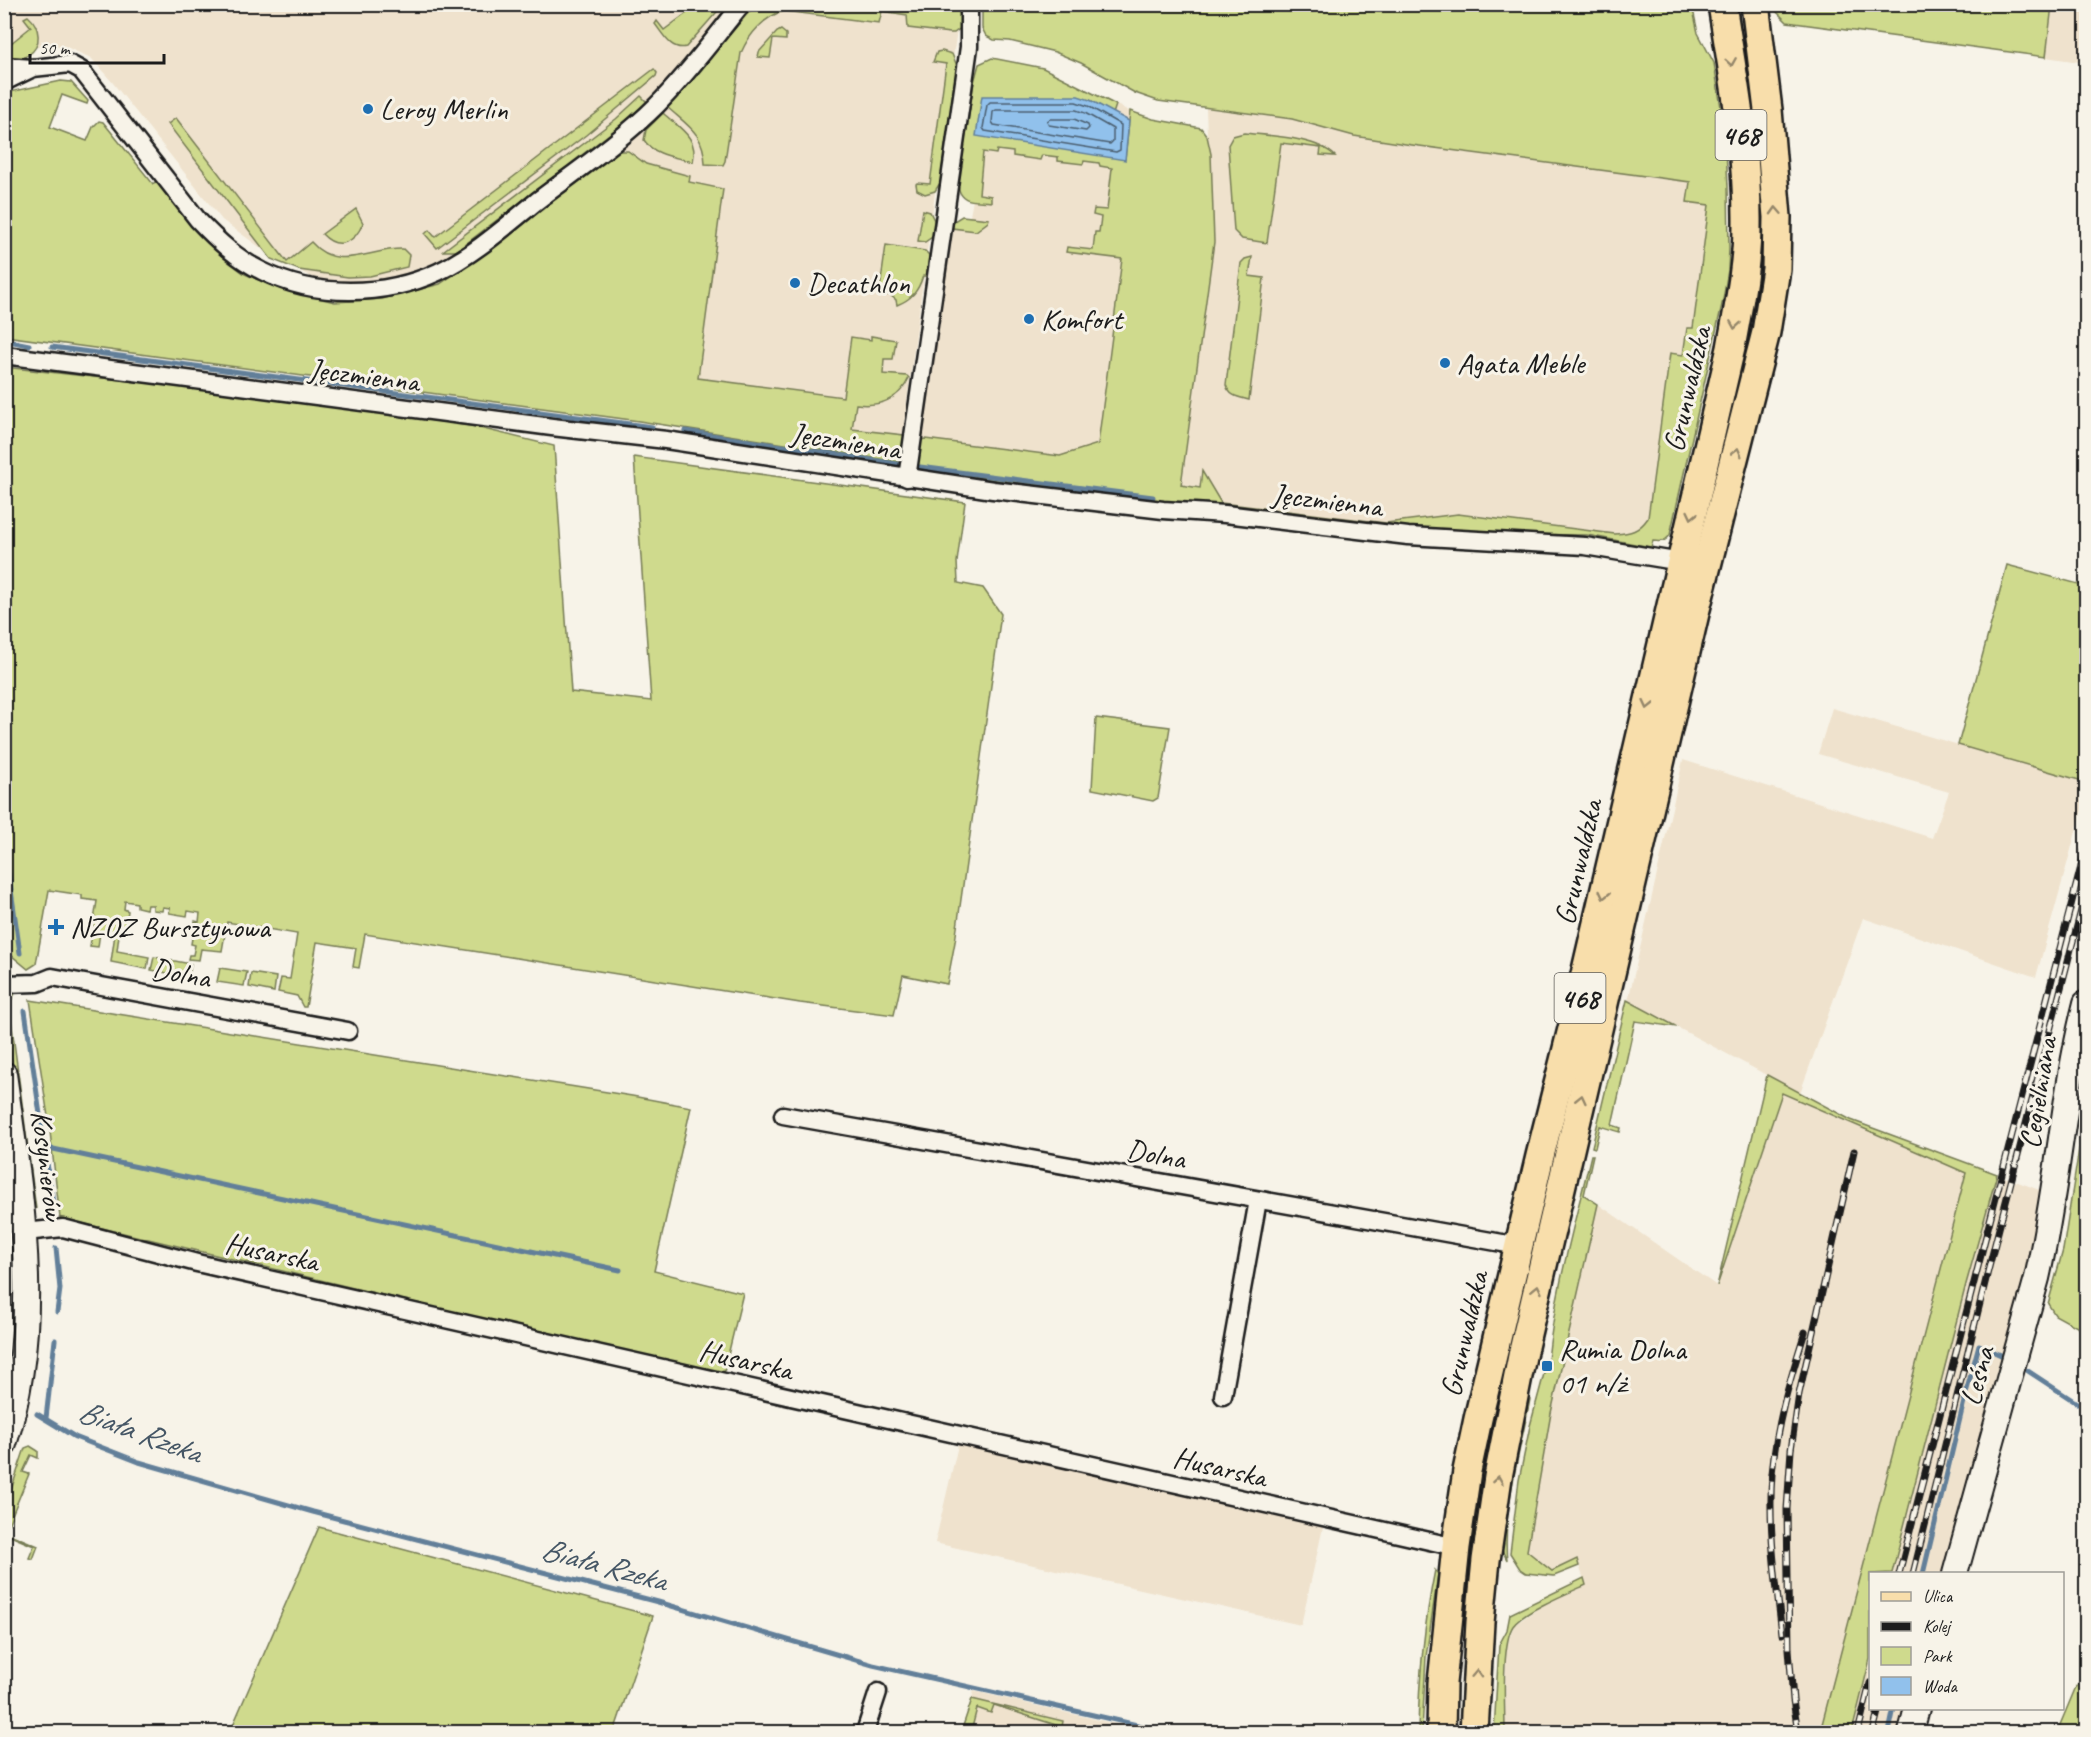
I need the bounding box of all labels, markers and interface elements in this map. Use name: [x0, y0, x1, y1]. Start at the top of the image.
scale bar: [30, 27, 164, 65]
text: 50 m: [39, 37, 72, 59]
one-way arrow: [1724, 58, 1736, 67]
place label: Leroy Merlin: [380, 90, 508, 128]
marker: Leroy Merlin: [361, 102, 375, 116]
road number: 468: [1716, 110, 1766, 160]
one-way arrow: [1770, 206, 1783, 215]
place label: Decathlon: [807, 264, 910, 302]
marker: Decathlon: [788, 276, 802, 290]
place label: Komfort: [1041, 300, 1125, 338]
marker: Komfort: [1022, 312, 1036, 326]
one-way arrow: [1729, 319, 1742, 329]
street label: Grunwaldzka: [1654, 320, 1720, 455]
place label: Agata Meble: [1457, 344, 1587, 382]
street label: Jęczmienna: [305, 349, 424, 401]
marker: Agata Meble: [1438, 356, 1452, 370]
street label: Jęczmienna: [786, 413, 906, 469]
one-way arrow: [1729, 447, 1742, 457]
street label: Jęczmienna: [1268, 474, 1387, 526]
one-way arrow: [1686, 510, 1699, 520]
one-way arrow: [1642, 699, 1655, 709]
street label: Grunwaldzka: [1545, 793, 1611, 928]
one-way arrow: [1598, 889, 1611, 899]
place label: NZOZ Bursztynowa: [70, 908, 272, 946]
marker: NZOZ Bursztynowa: [47, 918, 65, 936]
street label: Dolna: [149, 949, 215, 997]
road number: 468: [1554, 973, 1606, 1023]
street label: Cegielniana: [2010, 1032, 2066, 1151]
one-way arrow: [1574, 1095, 1587, 1105]
street label: Kosynierów: [22, 1108, 74, 1225]
street label: Dolna: [1124, 1130, 1190, 1178]
street label: Husarska: [222, 1224, 325, 1281]
street label: Grunwaldzka: [1431, 1265, 1497, 1400]
one-way arrow: [1530, 1285, 1543, 1295]
place label: Rumia Dolna 01 n/ż: [1559, 1330, 1688, 1402]
street label: Husarska: [696, 1331, 799, 1390]
street label: Leśna: [1951, 1341, 2004, 1410]
marker: Rumia Dolna 01 n/ż: [1540, 1359, 1554, 1373]
water label: Biała Rzeka: [73, 1390, 211, 1474]
street label: Husarska: [1170, 1438, 1273, 1497]
one-way arrow: [1491, 1476, 1504, 1486]
water label: Biała Rzeka: [537, 1528, 675, 1602]
legend: [1869, 1572, 2064, 1710]
text: Ulica: [1923, 1585, 1954, 1607]
text: Kolej: [1923, 1615, 1952, 1637]
text: Park: [1923, 1645, 1953, 1667]
one-way arrow: [1471, 1670, 1484, 1679]
text: Woda: [1923, 1675, 1958, 1697]

